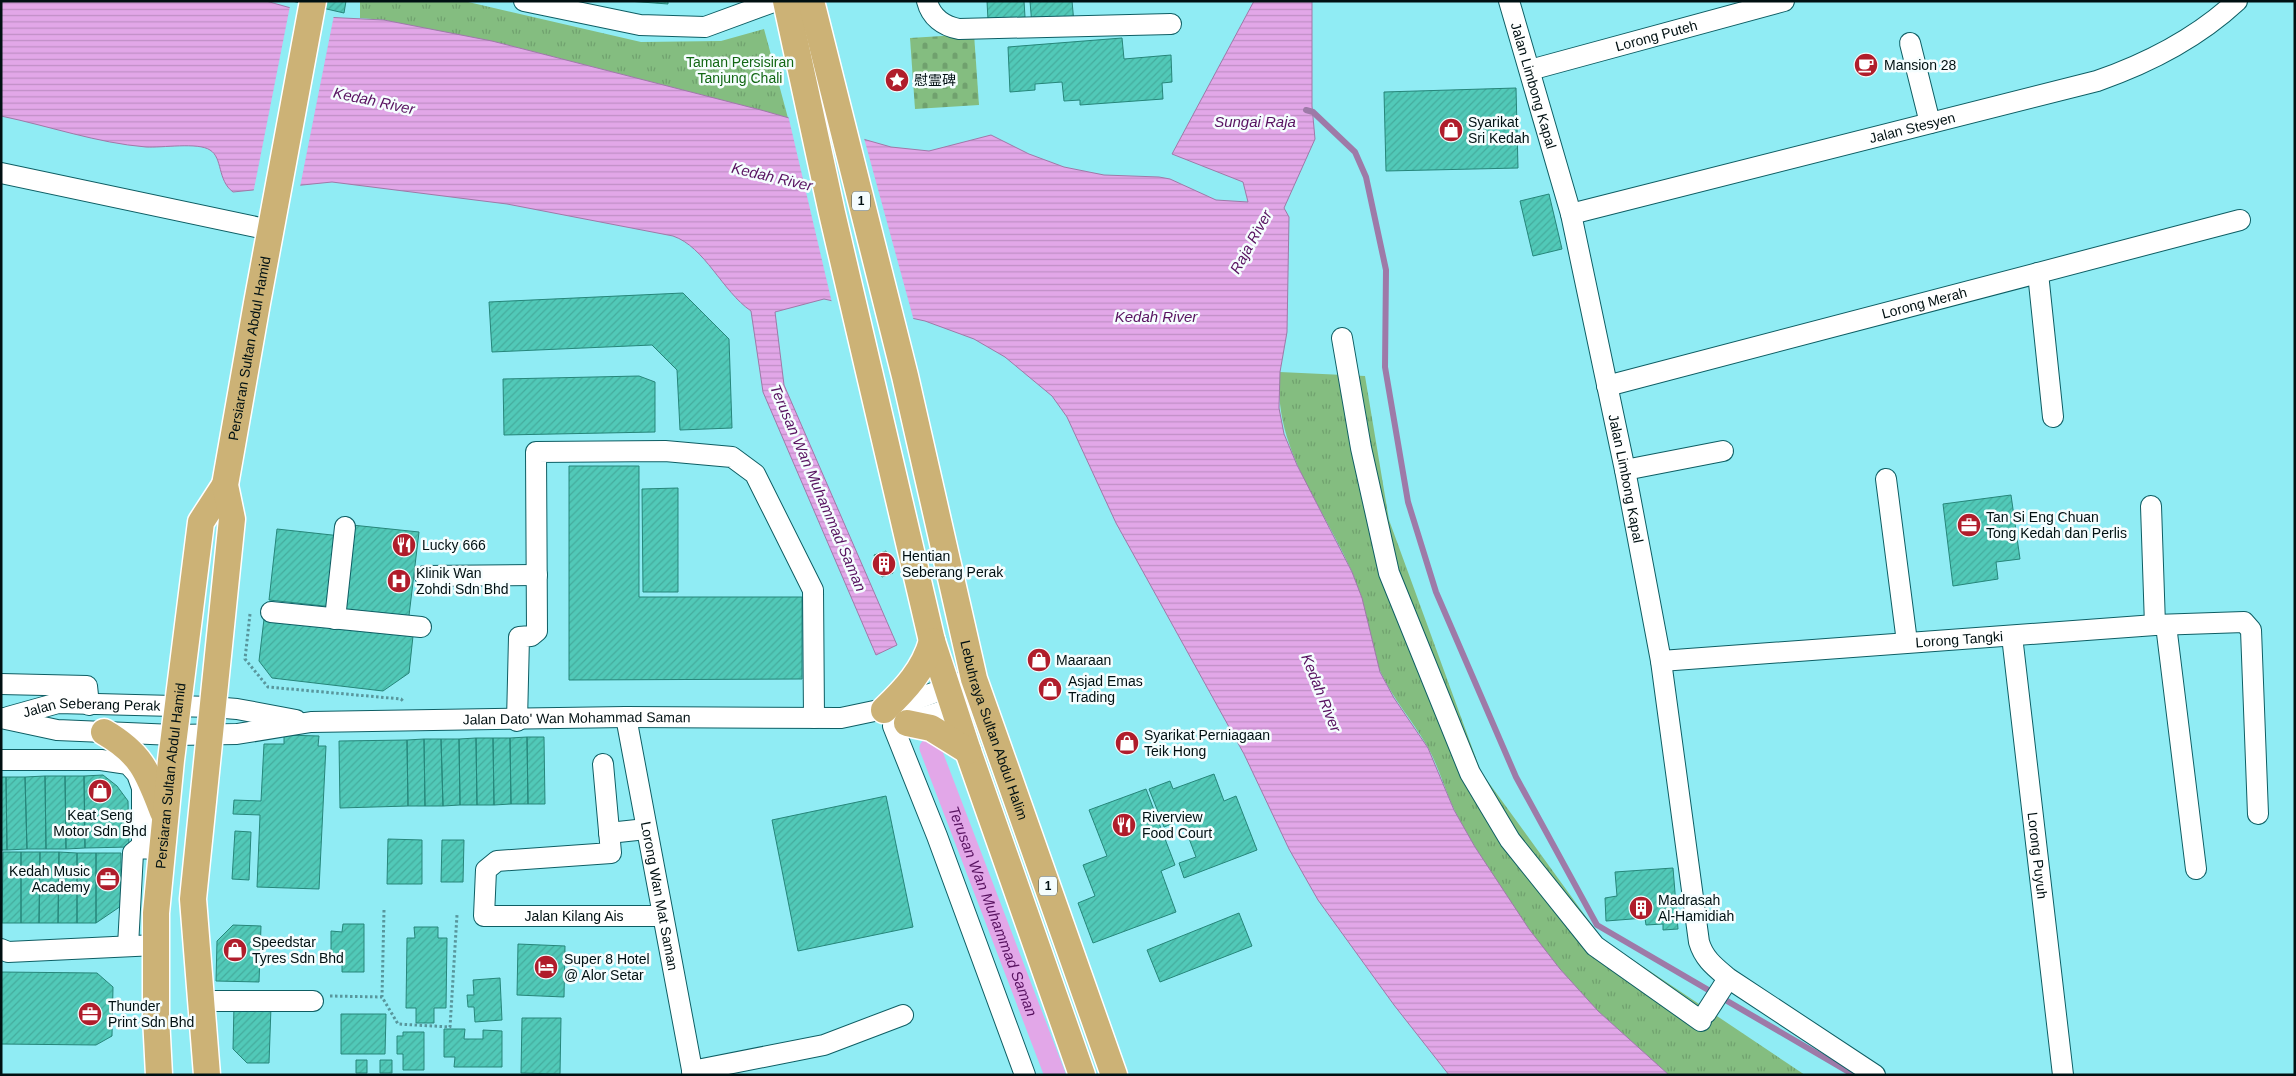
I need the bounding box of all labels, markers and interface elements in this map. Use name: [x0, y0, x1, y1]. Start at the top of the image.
street label: Lorong Puteh: [1614, 17, 1699, 54]
street label: Jalan Limbong Kapal: [1508, 20, 1560, 151]
cafe icon: Mansion 28: [1853, 52, 1879, 78]
park label: Taman Persisiran Tanjung Chali: [686, 54, 794, 86]
place label: Mansion 28: [1884, 57, 1957, 73]
place icon: 慰霊碑: [884, 67, 910, 93]
place label: 慰霊碑: [914, 72, 956, 88]
water label: Kedah River: [332, 84, 417, 118]
street label: Jalan Stesyen: [1868, 109, 1957, 146]
water label: Sungai Raja: [1214, 113, 1296, 130]
place label: Syarikat Sri Kedah: [1468, 114, 1529, 146]
shop icon: Syarikat Sri Kedah: [1438, 117, 1464, 143]
water label: Kedah River: [730, 159, 815, 194]
road number: 1: [852, 192, 870, 210]
water label: Raja River: [1226, 206, 1275, 277]
street label: Persiaran Sultan Abdul Hamid: [225, 255, 274, 442]
street label: Lorong Merah: [1880, 284, 1969, 322]
water label: Kedah River: [1115, 308, 1198, 325]
water label: Terusan Wan Muhammad Saman: [767, 382, 870, 594]
street label: Jalan Limbong Kapal: [1605, 413, 1647, 544]
place label: Tan Si Eng Chuan Tong Kedah dan Perlis: [1986, 509, 2127, 541]
office icon: Tan Si Eng Chuan Tong Kedah dan Perlis: [1956, 512, 1982, 538]
restaurant icon: Lucky 666: [391, 532, 417, 558]
place label: Lucky 666: [422, 537, 486, 553]
place label: Hentian Seberang Perak: [902, 548, 1004, 580]
building icon: Hentian Seberang Perak: [871, 551, 897, 577]
place label: Klinik Wan Zohdi Sdn Bhd: [416, 565, 509, 597]
hospital icon: Klinik Wan Zohdi Sdn Bhd: [386, 568, 412, 594]
street label: Lorong Tangki: [1915, 628, 2004, 650]
street label: Lebuhraya Sultan Abdul Halim: [957, 639, 1031, 822]
shop icon: Maaraan: [1026, 647, 1052, 673]
water label: Kedah River: [1298, 651, 1345, 735]
place label: Maaraan: [1056, 652, 1111, 668]
place label: Asjad Emas Trading: [1068, 673, 1143, 705]
shop icon: Asjad Emas Trading: [1037, 676, 1063, 702]
street label: Persiaran Sultan Abdul Hamid: [152, 682, 189, 870]
street label: Jalan Seberang Perak: [21, 695, 162, 720]
street label: Jalan Dato' Wan Mohammad Saman: [462, 709, 691, 728]
place label: Syarikat Perniagaan Teik Hong: [1144, 727, 1270, 759]
shop icon: Syarikat Perniagaan Teik Hong: [1114, 730, 1140, 756]
shop icon: Keat Seng Motor Sdn Bhd: [87, 778, 113, 804]
water label: Terusan Wan Muhammad Saman: [945, 804, 1041, 1019]
place label: Keat Seng Motor Sdn Bhd: [53, 807, 147, 839]
place label: Riverview Food Court: [1142, 809, 1212, 841]
street label: Lorong Puyuh: [2025, 811, 2050, 900]
restaurant icon: Riverview Food Court: [1111, 812, 1137, 838]
street label: Lorong Wan Mat Saman: [638, 820, 681, 972]
place label: Kedah Music Academy: [9, 863, 90, 895]
office icon: Kedah Music Academy: [95, 866, 121, 892]
road number: 1: [1039, 876, 1057, 896]
place label: Madrasah Al-Hamidiah: [1658, 892, 1734, 924]
building icon: Madrasah Al-Hamidiah: [1628, 895, 1654, 921]
street label: Jalan Kilang Ais: [525, 908, 624, 924]
place label: Speedstar Tyres Sdn Bhd: [252, 934, 344, 966]
shop icon: Speedstar Tyres Sdn Bhd: [222, 937, 248, 963]
place label: Super 8 Hotel @ Alor Setar: [564, 951, 650, 983]
hotel icon: Super 8 Hotel @ Alor Setar: [533, 954, 559, 980]
place label: Thunder Print Sdn Bhd: [108, 998, 194, 1030]
office icon: Thunder Print Sdn Bhd: [77, 1001, 103, 1027]

